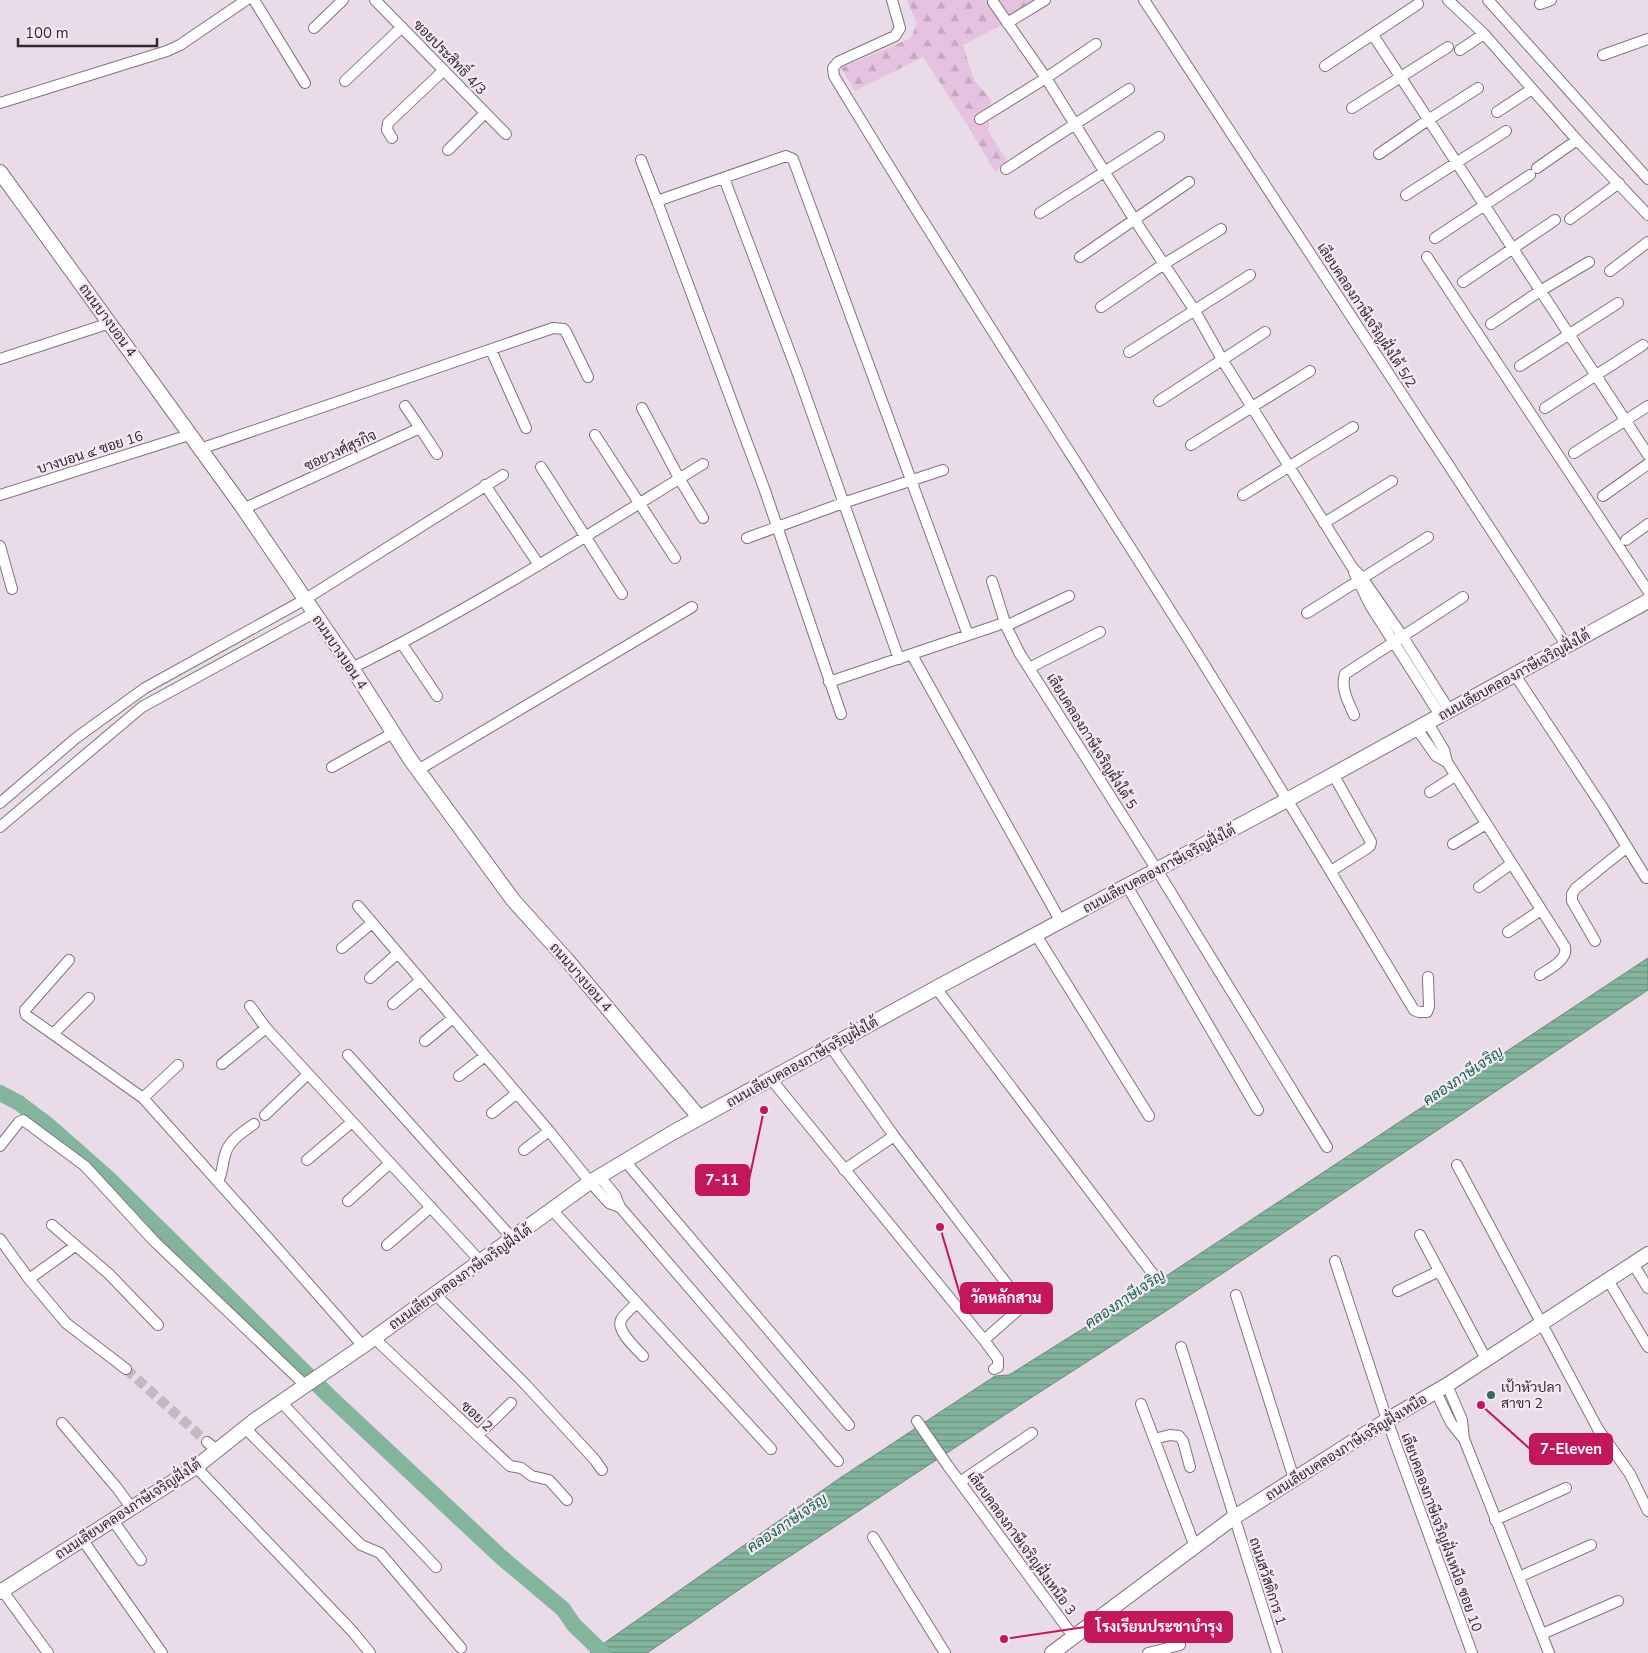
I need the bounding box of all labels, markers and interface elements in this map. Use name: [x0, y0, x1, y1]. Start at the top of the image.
street label: ซอยประสิทธิ์ 4/3: [409, 13, 493, 99]
scale bar: [18, 15, 156, 47]
text: 100 m: [25, 23, 69, 43]
street label: เลียบคลองภาษีเจริญฝั่งใต้ 5/2: [1313, 238, 1423, 391]
street label: ถนนบางบอน 4: [75, 280, 141, 361]
street label: ซอยวงศ์สุรกิจ: [301, 425, 379, 475]
street label: บางบอน ๔ ซอย 16: [35, 426, 146, 479]
street label: ถนนบางบอน 4: [308, 611, 372, 693]
street label: ถนนเลียบคลองภาษีเจริญฝั่งใต้: [1434, 623, 1594, 725]
street label: เลียบคลองภาษีเจริญฝั่งใต้ 5: [1042, 668, 1143, 813]
street label: ถนนเลียบคลองภาษีเจริญฝั่งใต้: [1078, 818, 1240, 918]
street label: ถนนบางบอน 4: [545, 939, 616, 1016]
street label: ถนนเลียบคลองภาษีเจริญฝั่งใต้: [722, 1010, 882, 1112]
water label: คลองภาษีเจริญ: [1419, 1041, 1507, 1110]
callout: 7-11: [696, 1165, 749, 1195]
text: 7-11: [705, 1170, 739, 1190]
street label: ถนนเลียบคลองภาษีเจริญฝั่งใต้: [383, 1218, 536, 1334]
water label: คลองภาษีเจริญ: [1081, 1264, 1169, 1333]
callout: วัดหลักสาม: [961, 1283, 1052, 1313]
text: วัดหลักสาม: [971, 1288, 1041, 1308]
place label: เป้าหัวปลา สาขา 2: [1501, 1378, 1561, 1413]
street label: ถนนเลียบคลองภาษีเจริญฝั่งเหนือ: [1260, 1388, 1431, 1505]
marker: เป้าหัวปลา สาขา 2: [1485, 1389, 1497, 1401]
street label: ซอย 2: [457, 1397, 497, 1436]
street label: เลียบคลองภาษีเจริญฝั่งเหนือ ซอย 10: [1397, 1429, 1489, 1634]
callout: 7-Eleven: [1530, 1434, 1612, 1464]
text: 7-Eleven: [1540, 1439, 1602, 1459]
street label: ถนนเลียบคลองภาษีเจริญฝั่งใต้: [50, 1452, 206, 1564]
street label: เลียบคลองภาษีเจริญฝั่งเหนือ 3: [963, 1466, 1082, 1619]
water label: คลองภาษีเจริญ: [743, 1488, 831, 1557]
street label: ถนนสวัสดิการ 1: [1244, 1535, 1291, 1628]
callout: โรงเรียนประชาบำรุง: [1085, 1612, 1232, 1642]
text: โรงเรียนประชาบำรุง: [1095, 1616, 1223, 1638]

